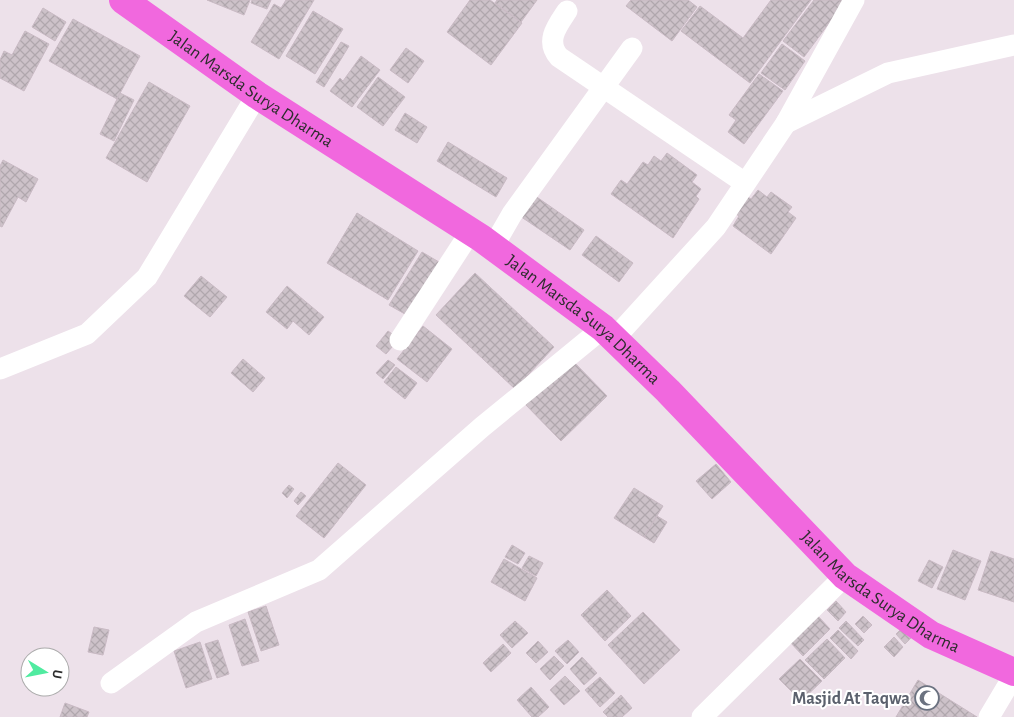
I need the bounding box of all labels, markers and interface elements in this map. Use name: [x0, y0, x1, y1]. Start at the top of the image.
street label: Jalan Marsda Surya Dharma: [165, 28, 336, 151]
street label: Jalan Marsda Surya Dharma: [503, 252, 663, 388]
street label: Jalan Marsda Surya Dharma: [797, 528, 962, 657]
north arrow: [20, 647, 70, 697]
text: U: [49, 668, 64, 680]
mosque icon: Masjid At Taqwa: [914, 685, 940, 711]
place label: Masjid At Taqwa: [792, 690, 910, 708]

